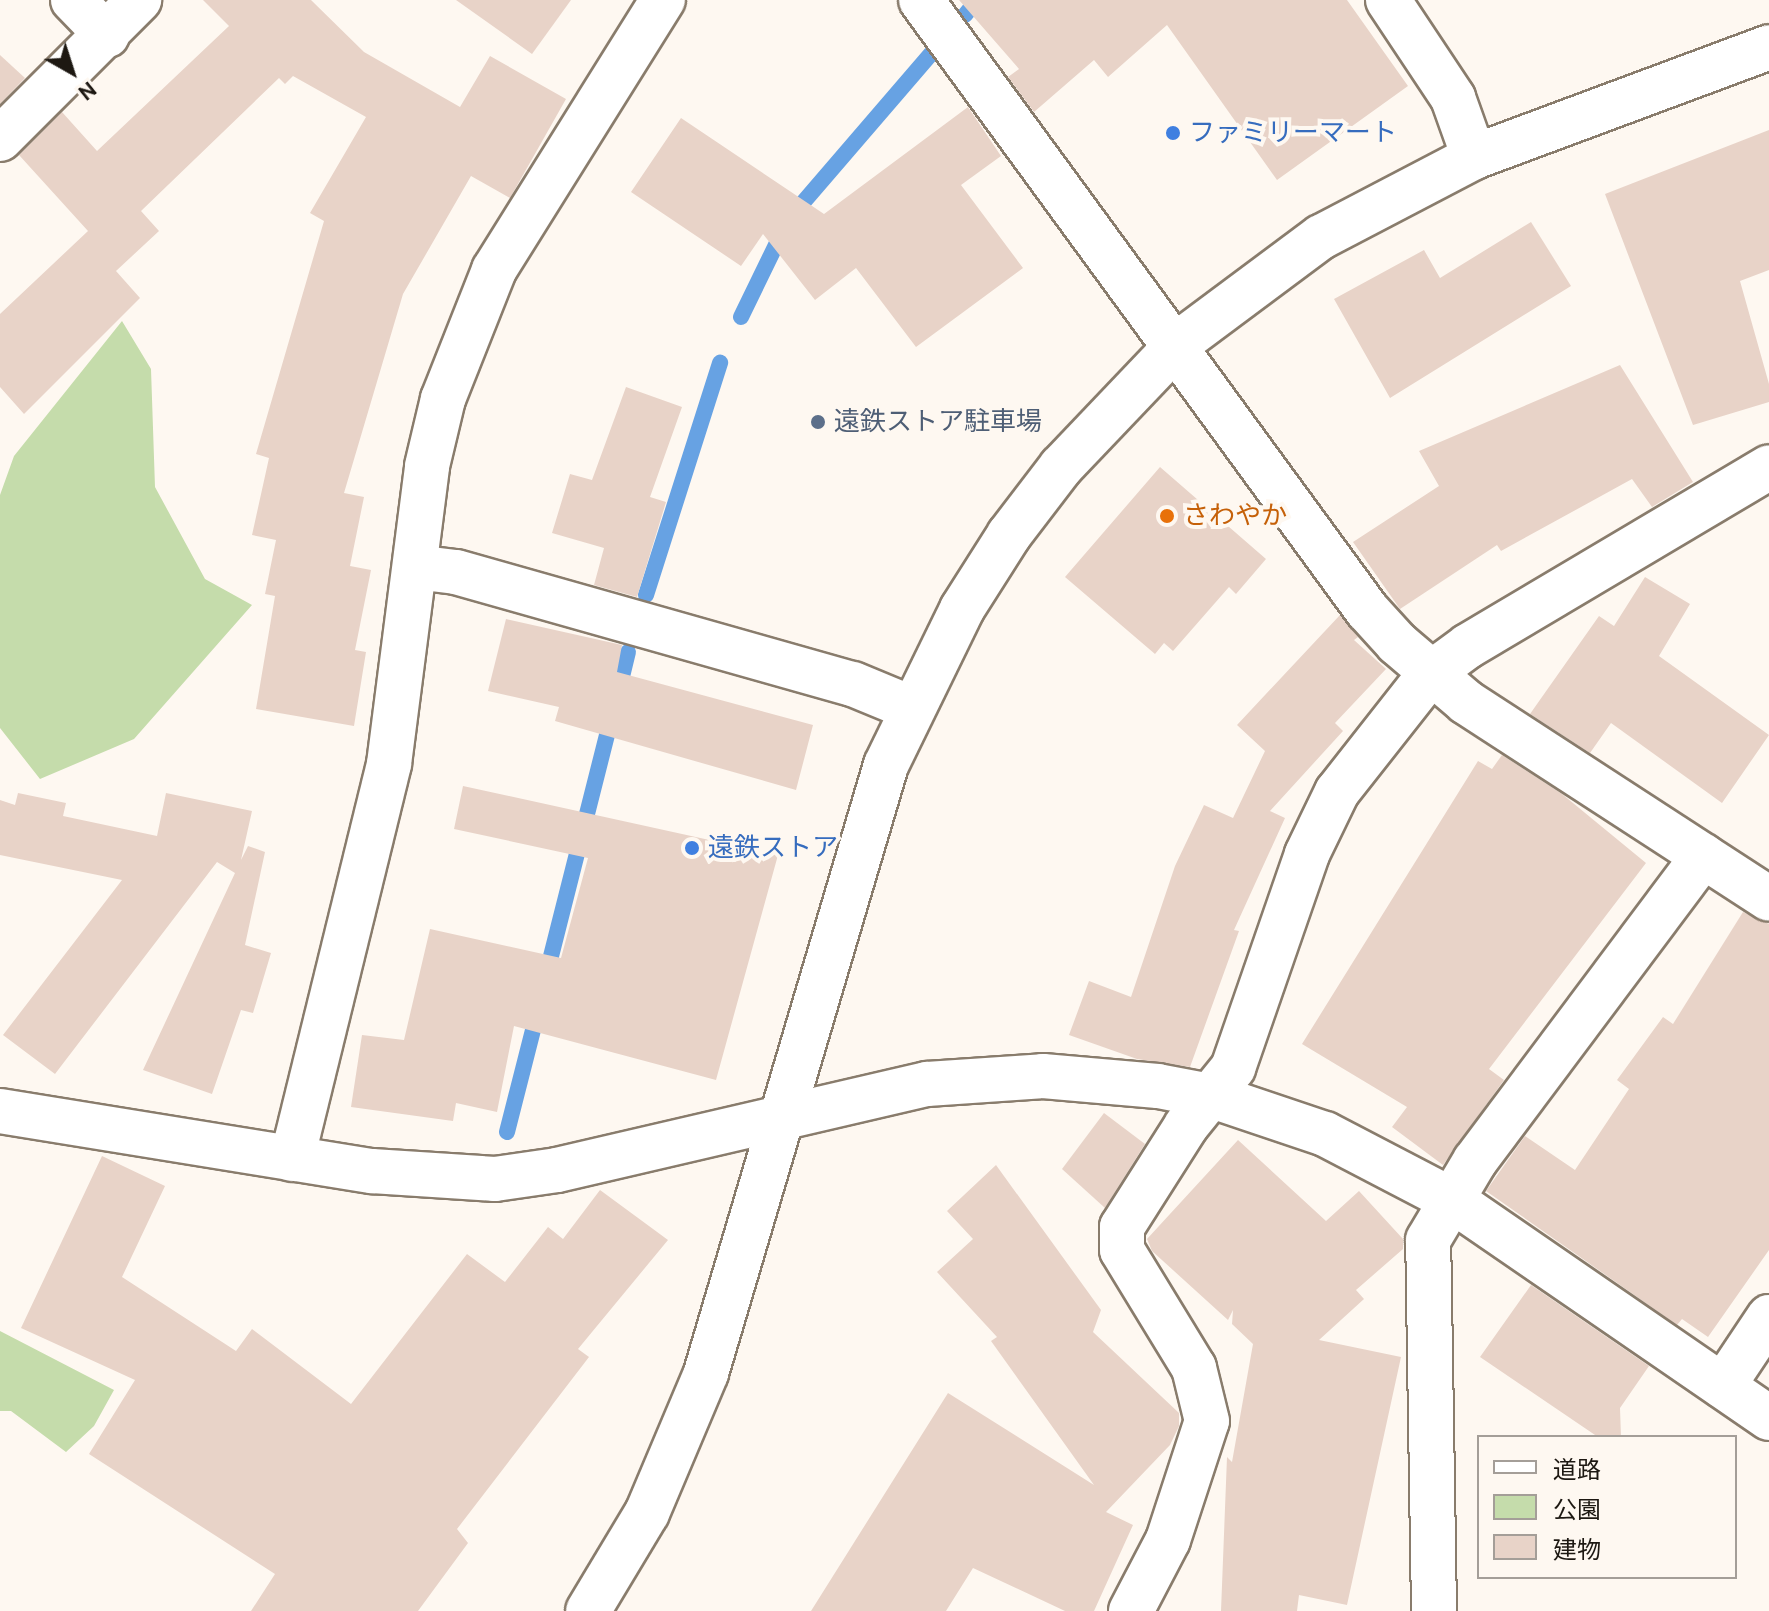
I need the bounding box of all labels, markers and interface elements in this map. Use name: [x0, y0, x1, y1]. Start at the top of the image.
north arrow: [32, 32, 112, 112]
text: N: [73, 76, 102, 106]
place label: ファミリーマート: [1189, 117, 1397, 149]
marker: ファミリーマート: [1164, 124, 1182, 142]
place label: 遠鉄ストア駐車場: [834, 406, 1042, 438]
marker: 遠鉄ストア駐車場: [809, 413, 827, 431]
place label: さわやか: [1183, 500, 1287, 532]
marker: さわやか: [1158, 507, 1176, 525]
place label: 遠鉄ストア: [708, 832, 838, 864]
marker: 遠鉄ストア: [683, 839, 701, 857]
legend: [1477, 1435, 1737, 1579]
text: 道路: [1553, 1455, 1601, 1484]
text: 公園: [1553, 1495, 1601, 1524]
text: 建物: [1553, 1535, 1601, 1564]

